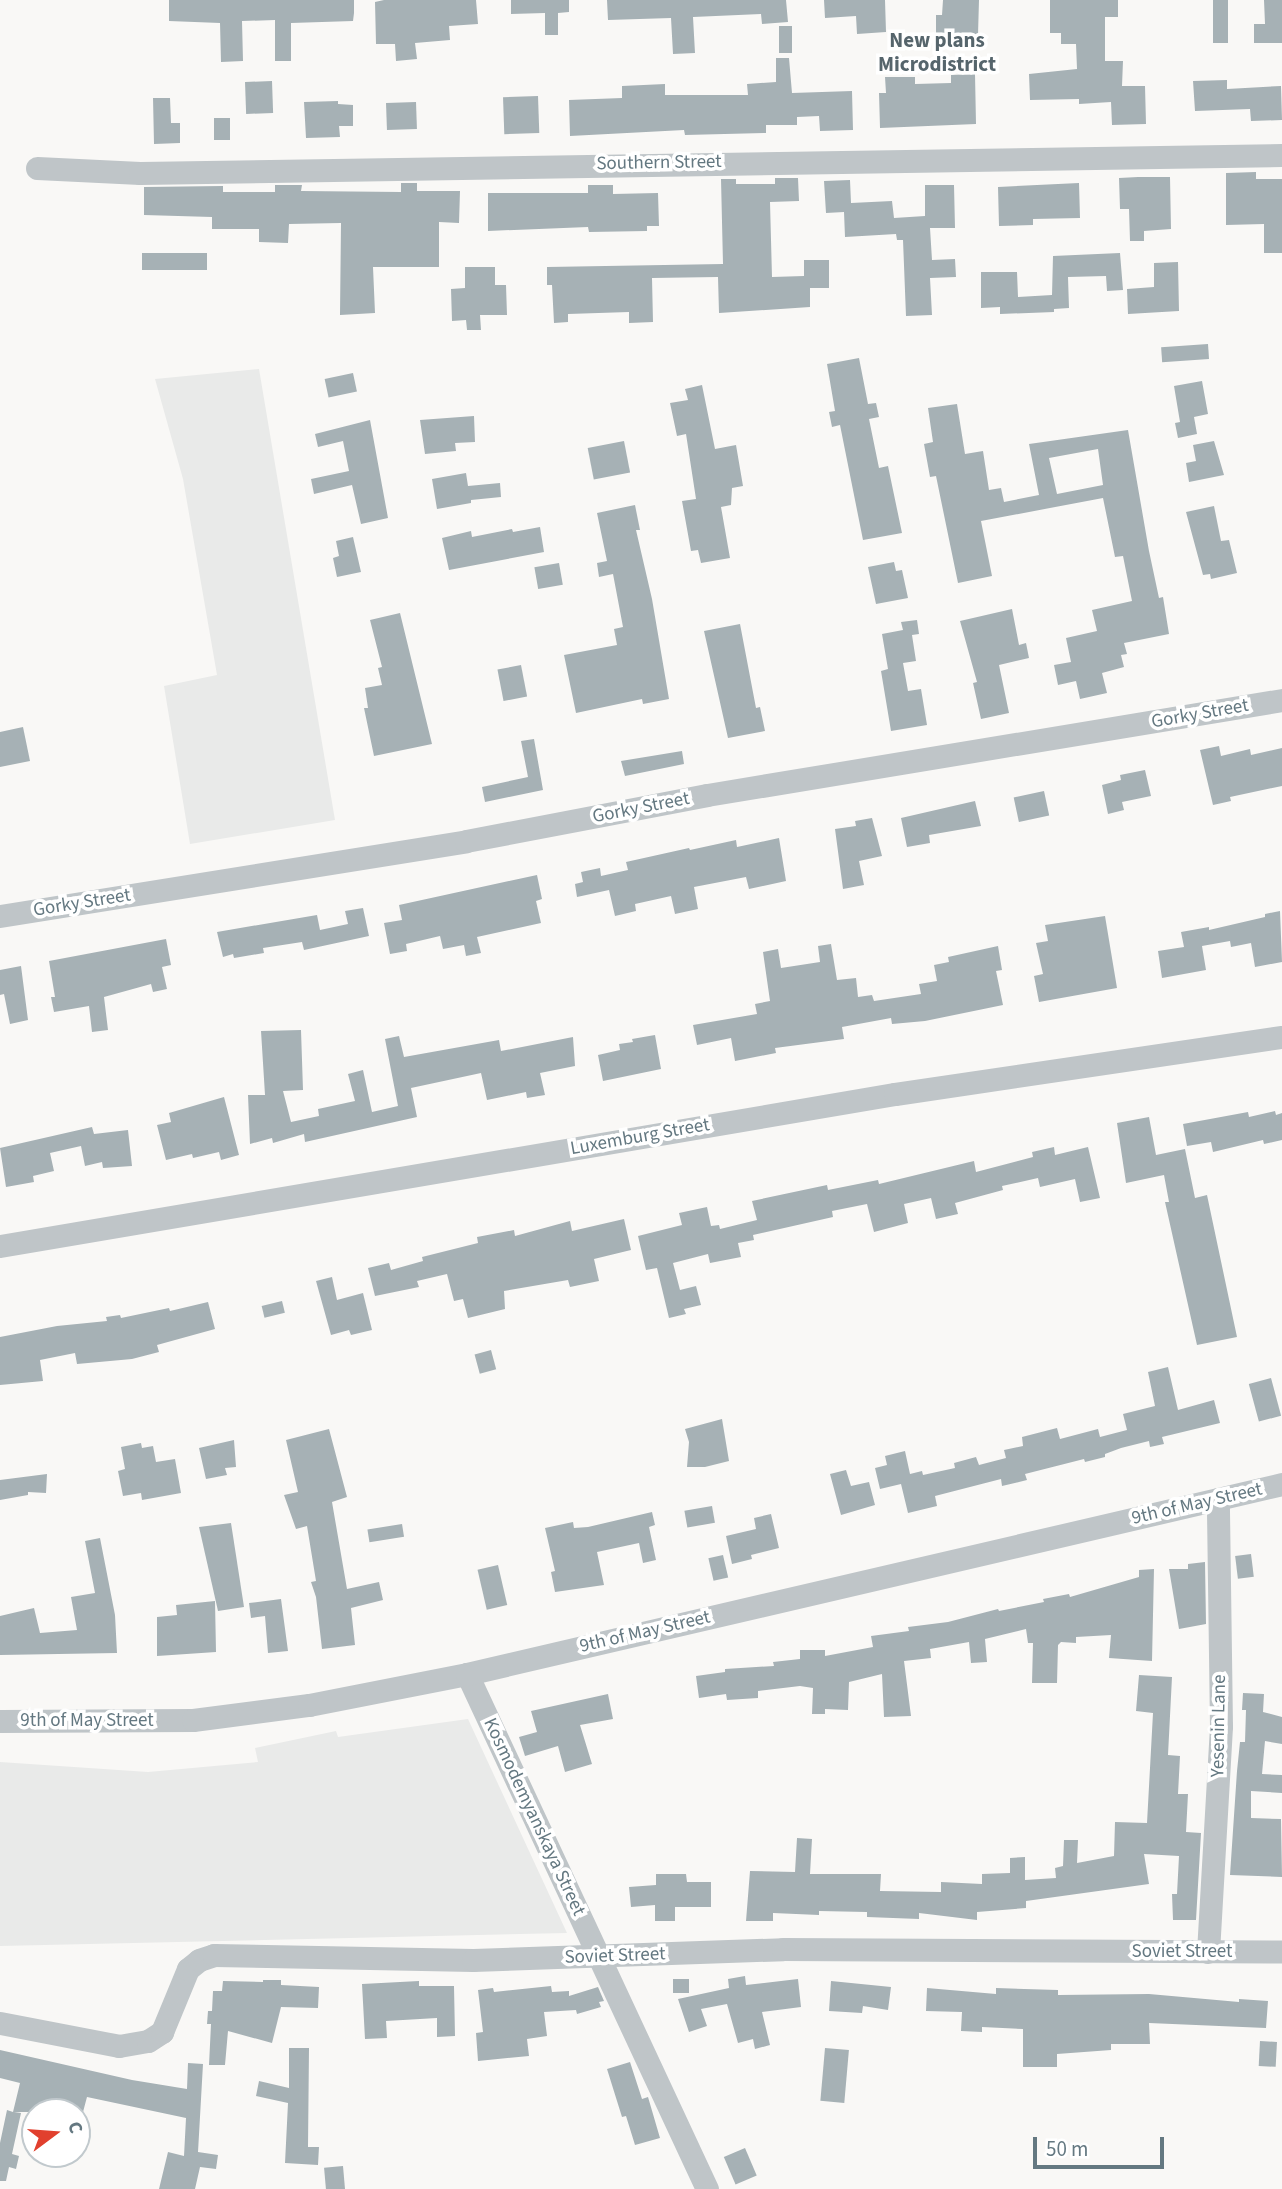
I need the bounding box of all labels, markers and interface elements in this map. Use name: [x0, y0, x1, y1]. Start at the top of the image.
district label: New plans Microdistrict: [878, 27, 996, 77]
street label: Southern Street: [596, 151, 722, 175]
street label: Gorky Street: [1150, 694, 1250, 734]
street label: Gorky Street: [591, 787, 691, 829]
street label: Gorky Street: [32, 884, 132, 922]
street label: Luxemburg Street: [569, 1114, 711, 1160]
street label: 9th of May Street: [1130, 1478, 1264, 1530]
street label: 9th of May Street: [578, 1606, 712, 1658]
street label: Yesenin Lane: [1207, 1674, 1231, 1778]
street label: 9th of May Street: [20, 1710, 154, 1732]
street label: Kosmodemyanskaya Street: [478, 1715, 590, 1919]
street label: Soviet Street: [1132, 1941, 1232, 1963]
street label: Soviet Street: [564, 1943, 666, 1969]
north arrow: [21, 2098, 91, 2168]
text: С: [60, 2119, 89, 2137]
scale bar: [1037, 2122, 1168, 2166]
text: 50 m: [1046, 2134, 1088, 2164]

